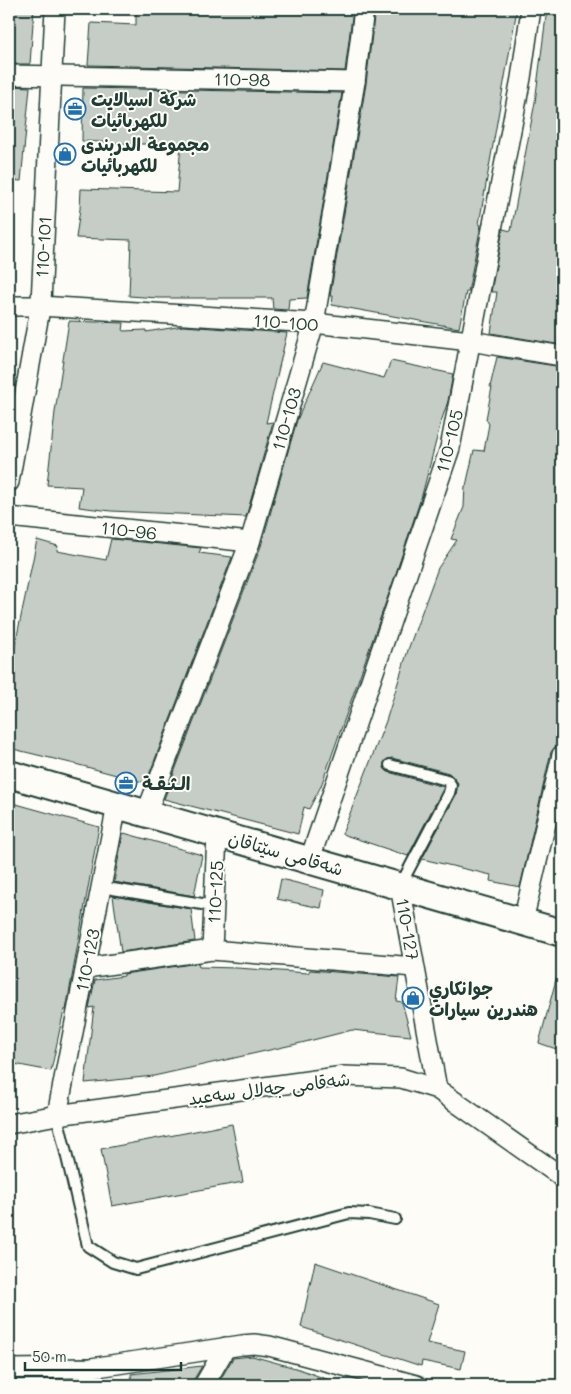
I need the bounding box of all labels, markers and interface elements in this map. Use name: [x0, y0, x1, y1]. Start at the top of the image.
street label: 110-98: [214, 67, 270, 91]
place label: شركة اسيالايت للكهربائيات: [91, 87, 196, 132]
office icon: شركة اسيالايت للكهربائيات: [63, 97, 87, 121]
place label: مجموعة الدربندی للكهربائیات: [81, 132, 209, 177]
shop icon: مجموعة الدربندی للكهربائیات: [53, 142, 77, 166]
street label: 110-101: [29, 215, 57, 279]
street label: 110-100: [253, 308, 319, 336]
street label: 110-103: [266, 385, 306, 453]
street label: 110-105: [430, 407, 468, 475]
street label: 110-96: [100, 515, 158, 545]
office icon: الـثـقـة: [114, 771, 138, 795]
place label: الـثـقـة: [142, 771, 190, 795]
street label: شەقامی سێتاقان: [226, 825, 346, 881]
street label: 110-125: [201, 860, 229, 924]
street label: 110-127: [391, 896, 425, 962]
street label: 110-123: [69, 927, 105, 993]
place label: جوانكاري هندرين سيارات: [429, 976, 538, 1021]
shop icon: جوانكاري هندرين سيارات: [401, 986, 425, 1010]
street label: شەقامی جەلال سەعید: [187, 1066, 351, 1110]
scale bar: [25, 1339, 181, 1371]
text: 50 m: [32, 1346, 67, 1366]

